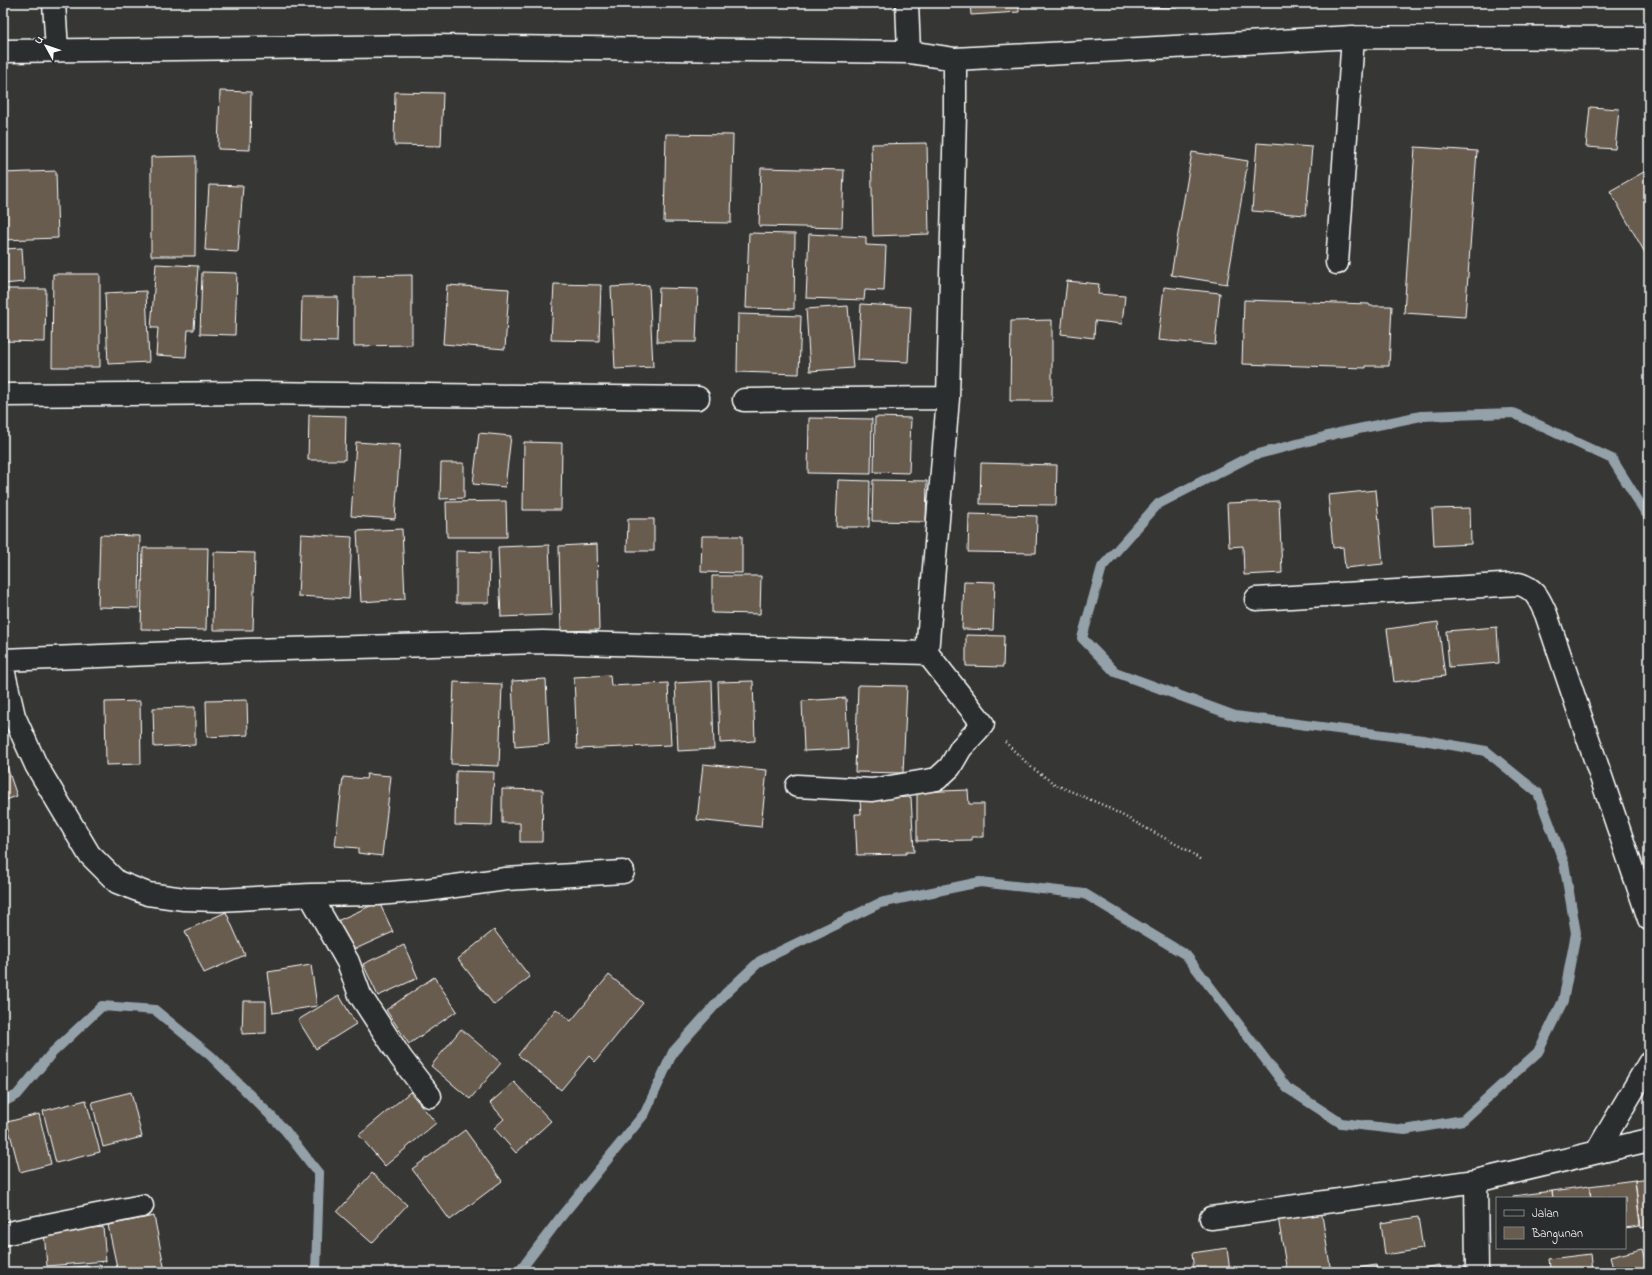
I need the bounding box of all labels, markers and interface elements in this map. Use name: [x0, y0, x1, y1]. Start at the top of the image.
north arrow: [26, 26, 66, 66]
text: U: [31, 32, 47, 48]
legend: [1496, 1197, 1626, 1249]
text: Jalan: [1532, 1205, 1559, 1223]
text: Bangunan: [1531, 1225, 1583, 1244]

